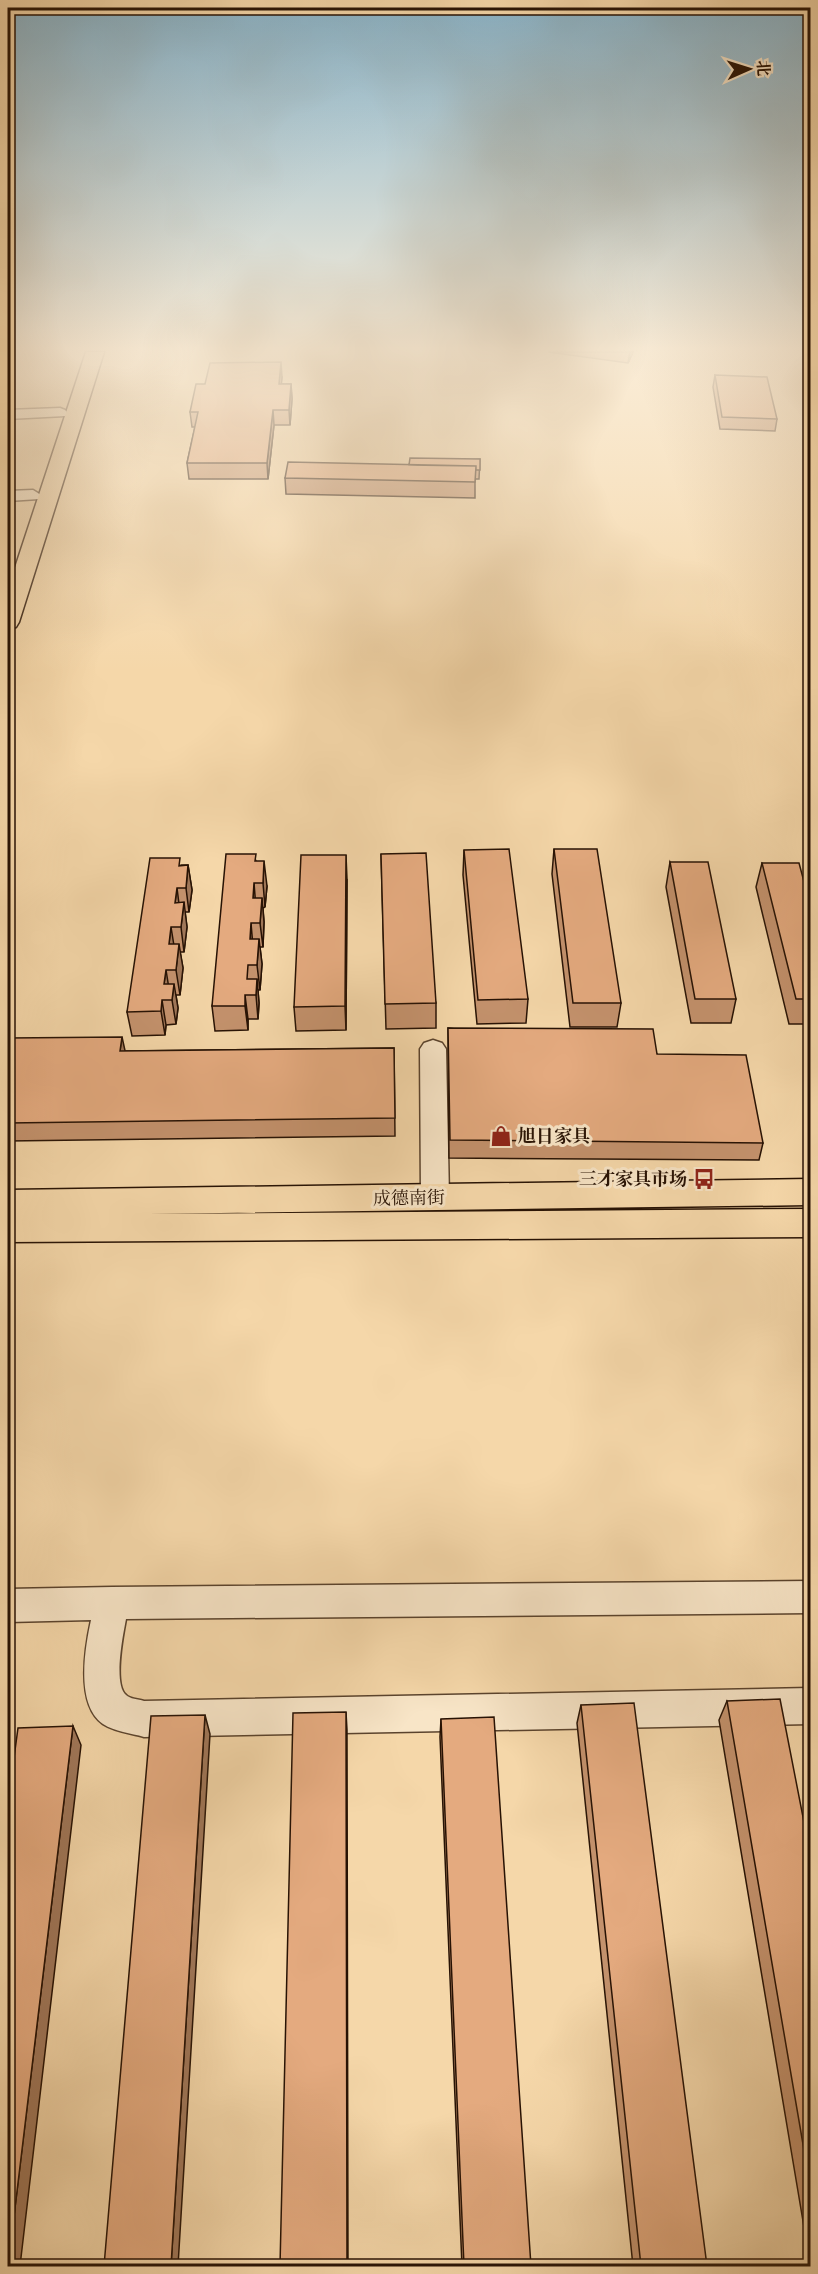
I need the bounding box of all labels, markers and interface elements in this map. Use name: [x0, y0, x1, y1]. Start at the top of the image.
north arrow: [719, 39, 779, 99]
text: 北: [754, 60, 773, 77]
shop icon: 旭日家具: [489, 1124, 513, 1148]
place label: 旭日家具: [518, 1126, 590, 1147]
bus stop icon: 三才家具市场: [692, 1167, 716, 1191]
place label: 三才家具市场: [579, 1169, 687, 1190]
street label: 成德南街: [373, 1187, 445, 1210]

